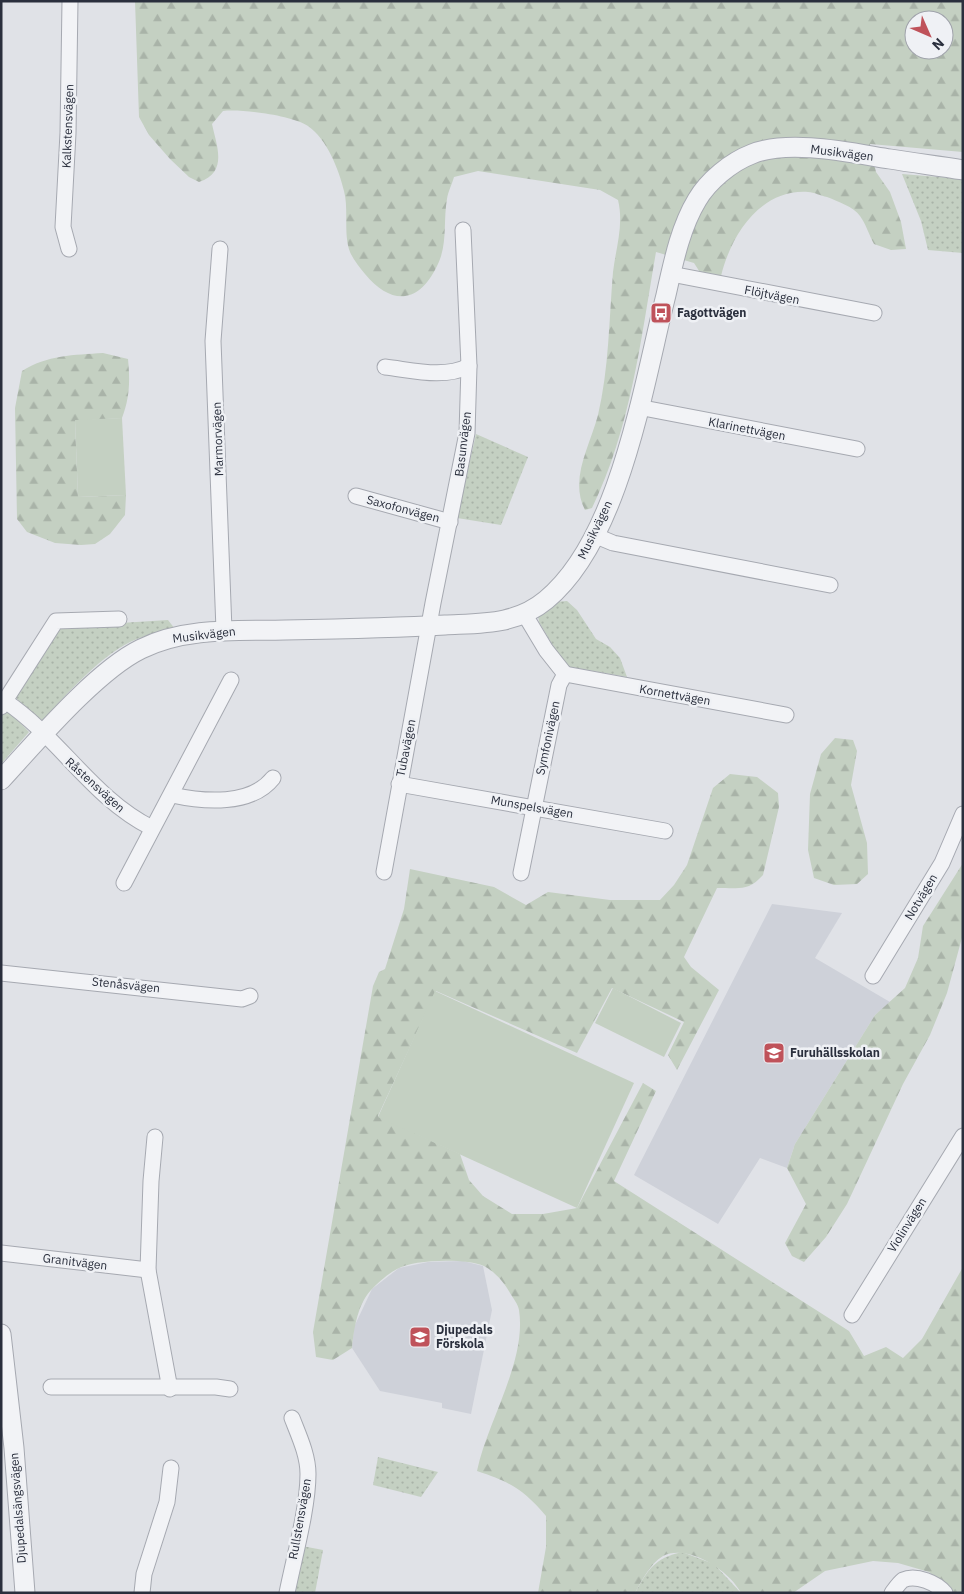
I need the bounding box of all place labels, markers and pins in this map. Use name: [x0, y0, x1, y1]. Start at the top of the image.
bus stop icon: Fagottvägen: [649, 301, 673, 325]
place label: Fagottvägen: [677, 305, 746, 320]
school or university icon: Furuhällsskolan: [762, 1041, 786, 1065]
place label: Furuhällsskolan: [790, 1045, 880, 1060]
place label: Djupedals Förskola: [436, 1322, 493, 1351]
school or university icon: Djupedals Förskola: [408, 1325, 432, 1349]

